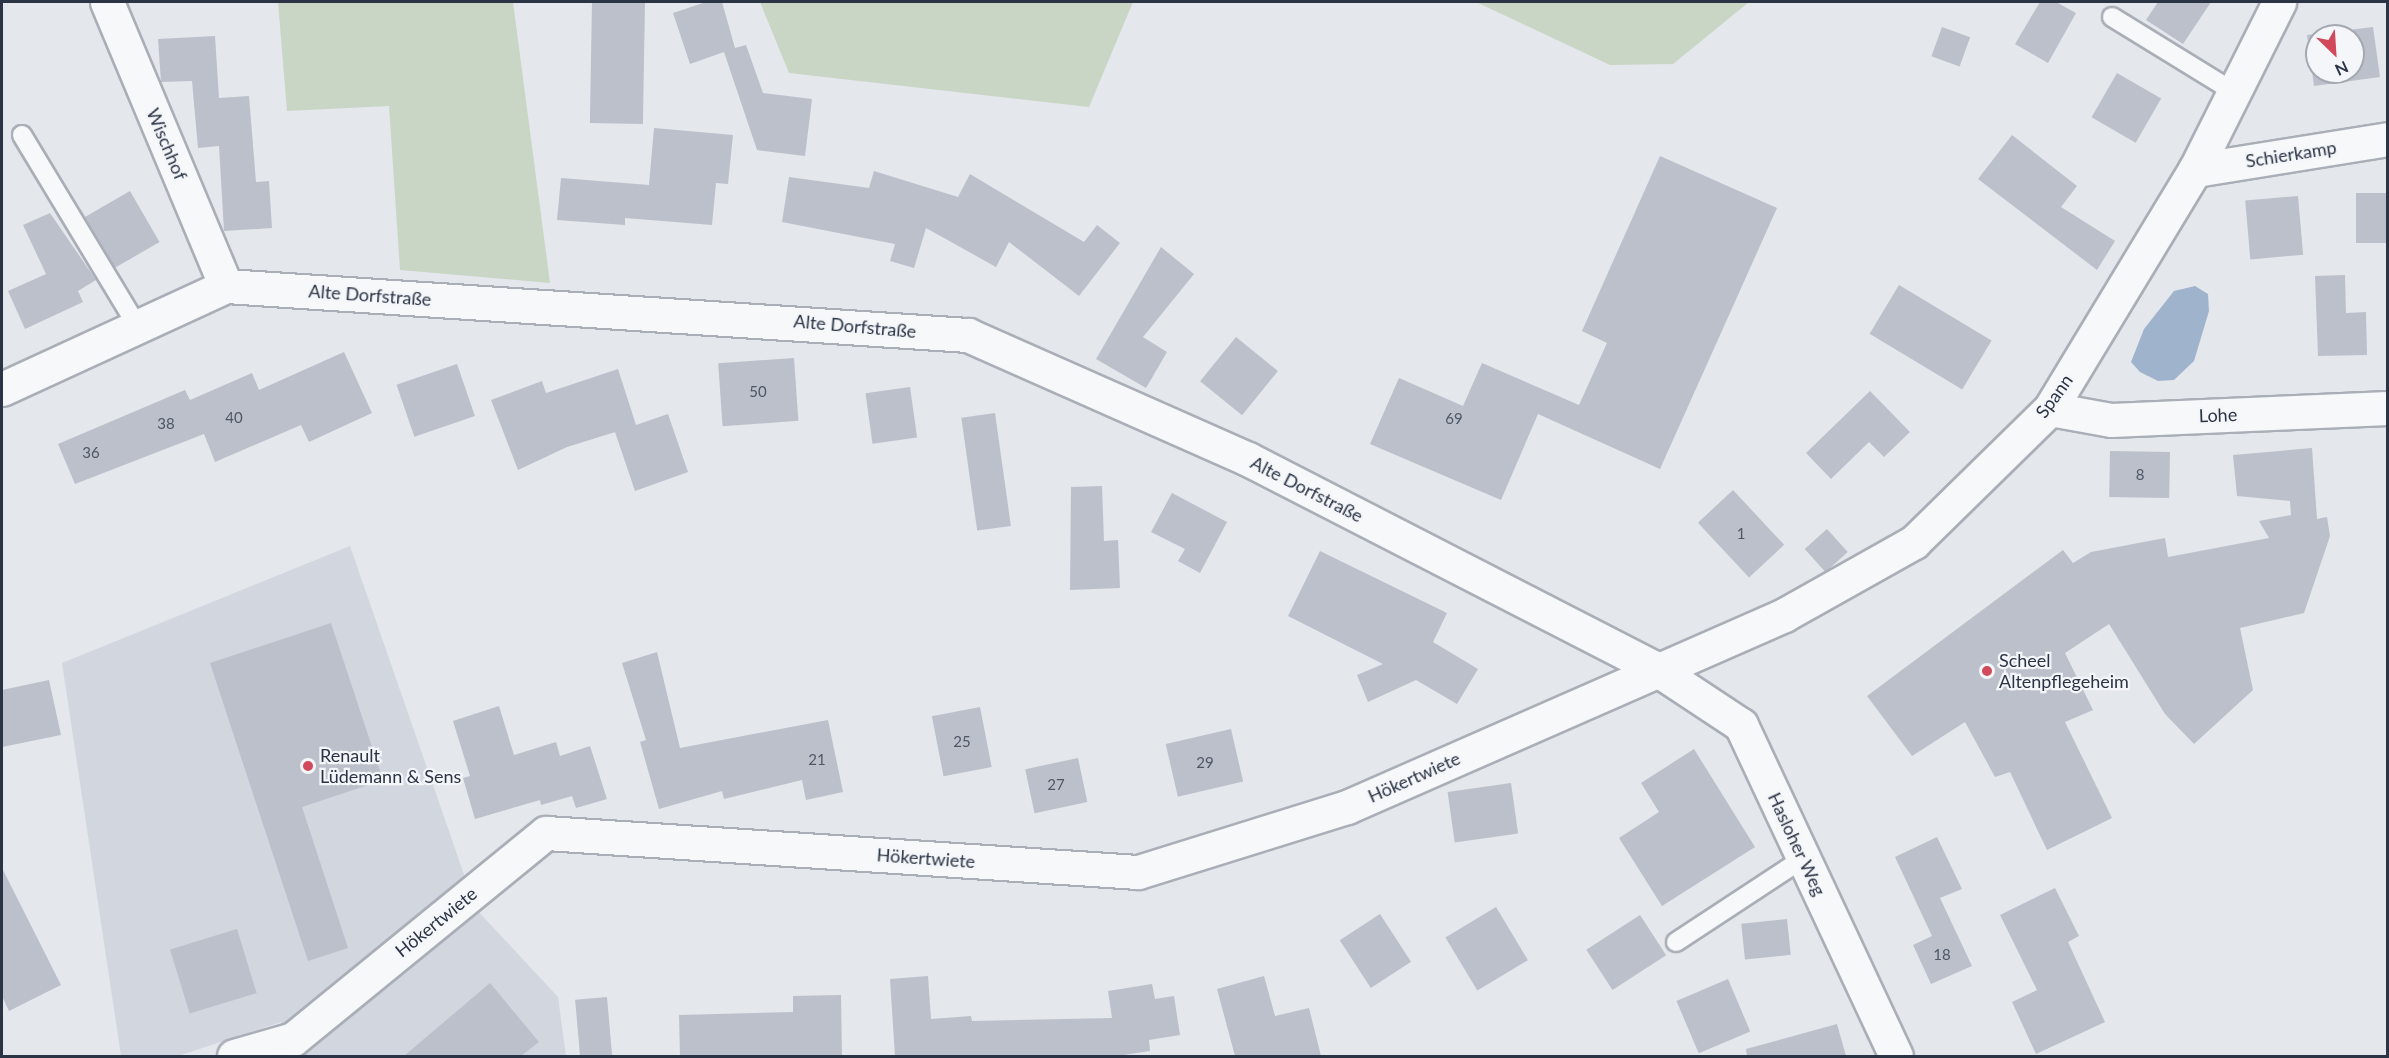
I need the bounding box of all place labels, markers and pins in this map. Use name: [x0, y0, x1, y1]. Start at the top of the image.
place label: Scheel Altenpflegeheim: [1999, 650, 2129, 692]
marker: Scheel Altenpflegeheim: [1980, 664, 1994, 678]
place label: Renault Lüdemann & Sens: [320, 745, 461, 788]
marker: Renault Lüdemann & Sens: [301, 759, 315, 773]

